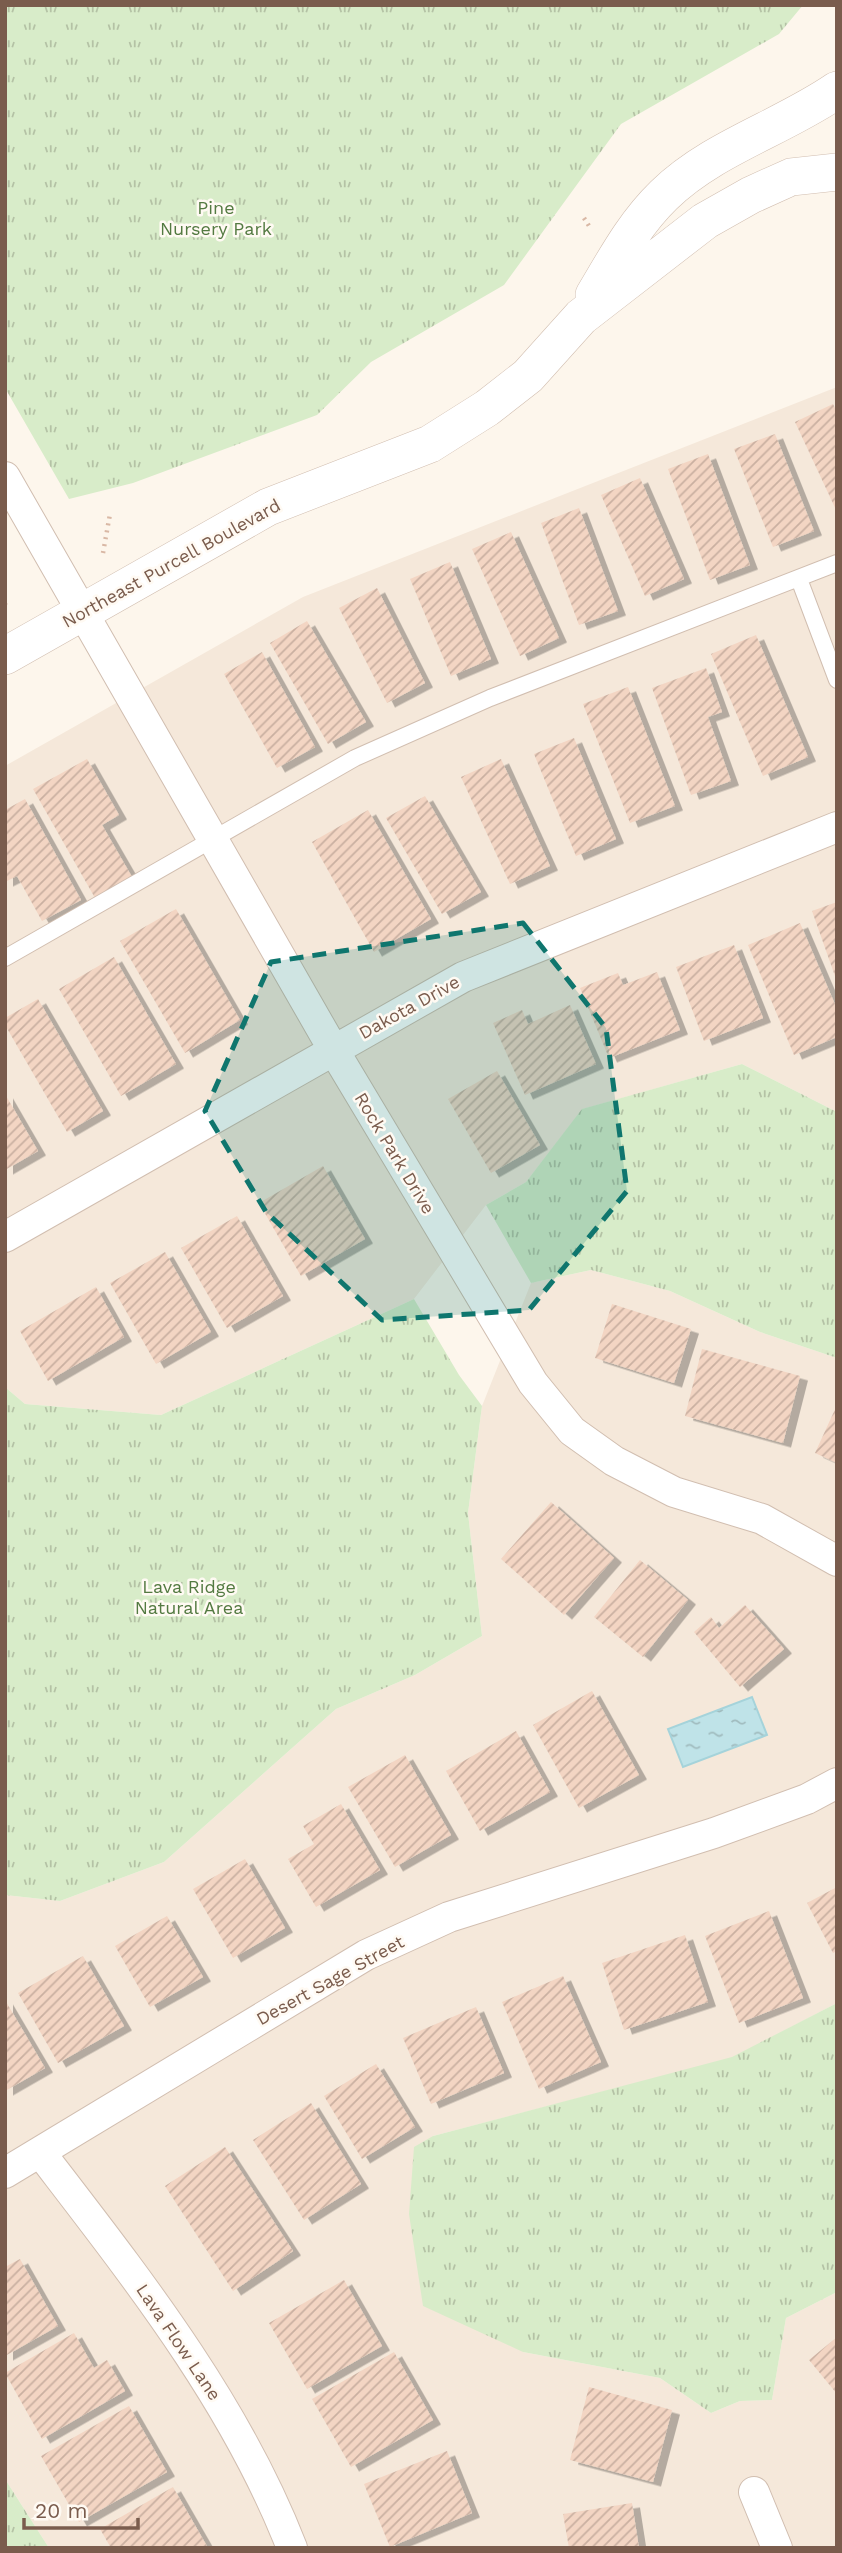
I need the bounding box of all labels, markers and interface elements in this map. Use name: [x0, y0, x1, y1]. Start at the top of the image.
park label: Pine Nursery Park: [160, 197, 272, 239]
street label: Northeast Purcell Boulevard: [58, 494, 284, 632]
street label: Dakota Drive: [355, 971, 463, 1043]
street label: Rock Park Drive: [351, 1089, 439, 1217]
park label: Lava Ridge Natural Area: [135, 1576, 243, 1618]
street label: Desert Sage Street: [253, 1930, 408, 2029]
street label: Lava Flow Lane: [132, 2280, 226, 2404]
scale bar: [24, 2486, 138, 2530]
text: 20 m: [35, 2498, 87, 2523]

